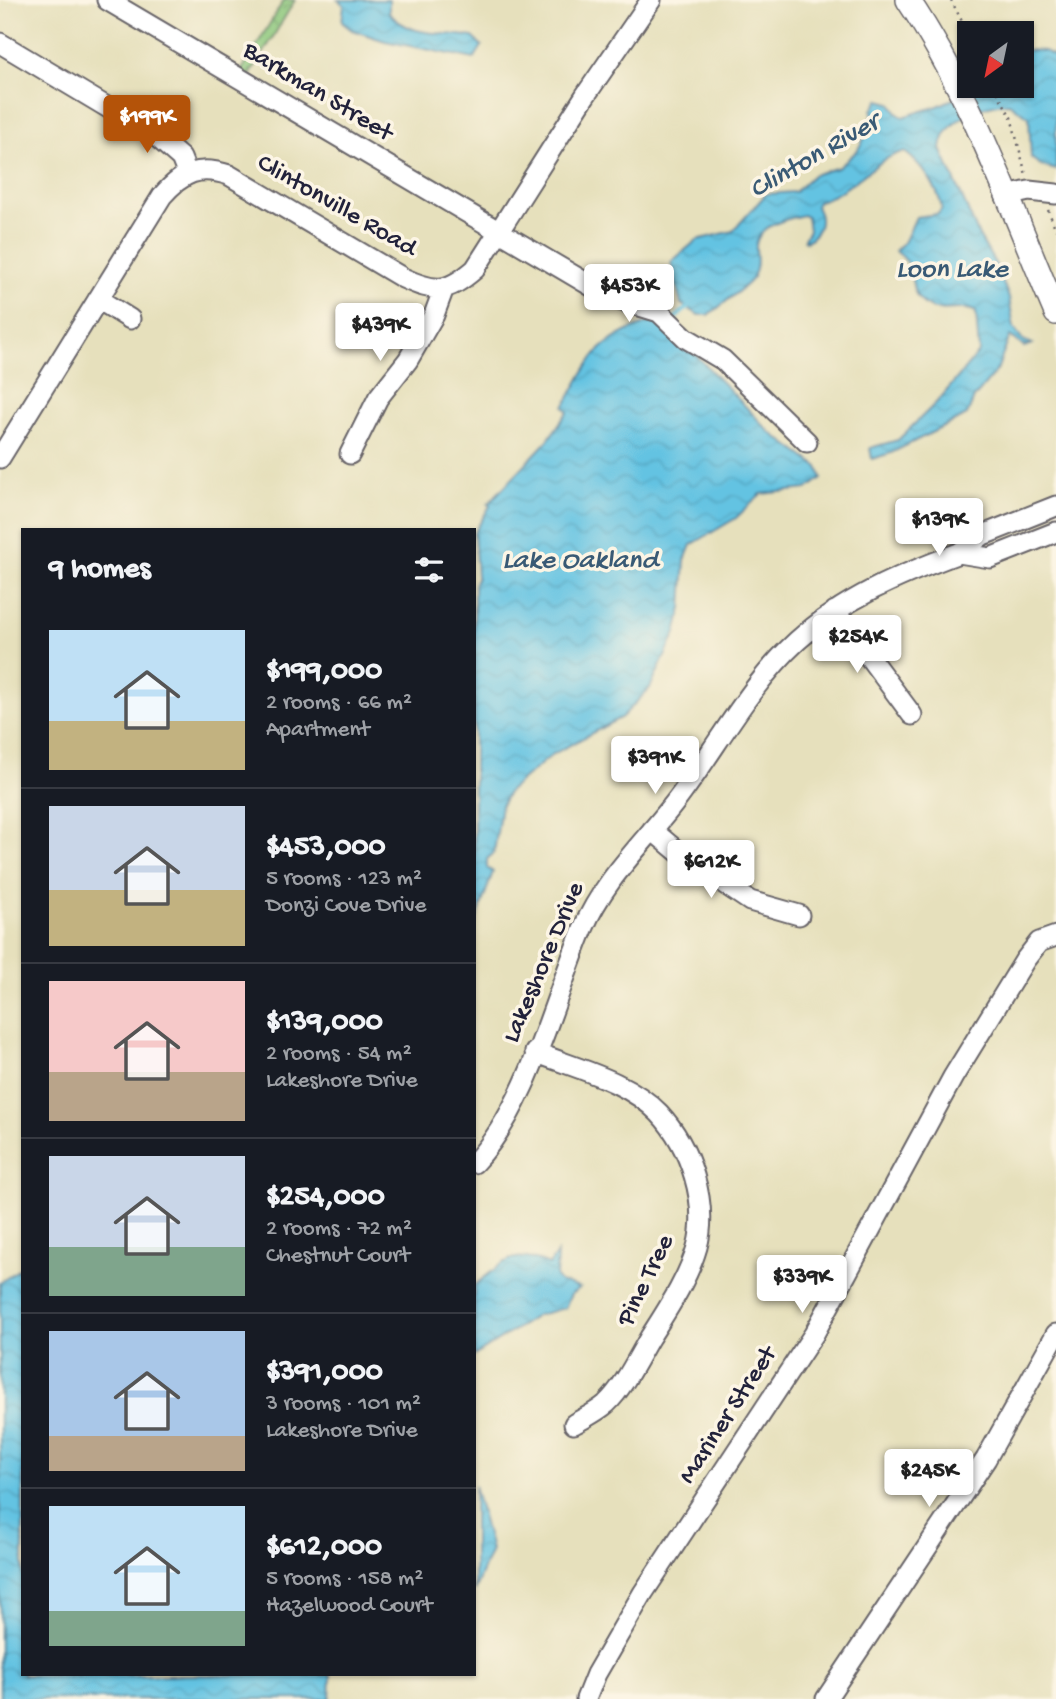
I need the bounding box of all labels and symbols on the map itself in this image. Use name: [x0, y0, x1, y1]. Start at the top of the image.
north arrow: [957, 21, 1034, 98]
street label: Barkman Street: [236, 36, 400, 151]
pin: $199K: [98, 96, 196, 155]
water label: Clinton River: [744, 104, 890, 207]
street label: Clintonville Road: [251, 149, 423, 266]
water label: Loon Lake: [896, 254, 1010, 287]
pin: $453K: [580, 264, 678, 324]
pin: $439K: [331, 304, 429, 363]
pin: $139K: [890, 498, 988, 558]
water label: Lake Oakland: [502, 545, 660, 578]
pin: $254K: [808, 616, 906, 675]
pin: $391K: [606, 736, 704, 796]
pin: $612K: [662, 841, 760, 900]
street label: Lakeshore Drive: [497, 877, 593, 1048]
street label: Pine Tree: [611, 1230, 683, 1333]
pin: $339K: [753, 1256, 851, 1315]
street label: Mariner Street: [673, 1339, 786, 1491]
pin: $245K: [880, 1450, 978, 1509]

